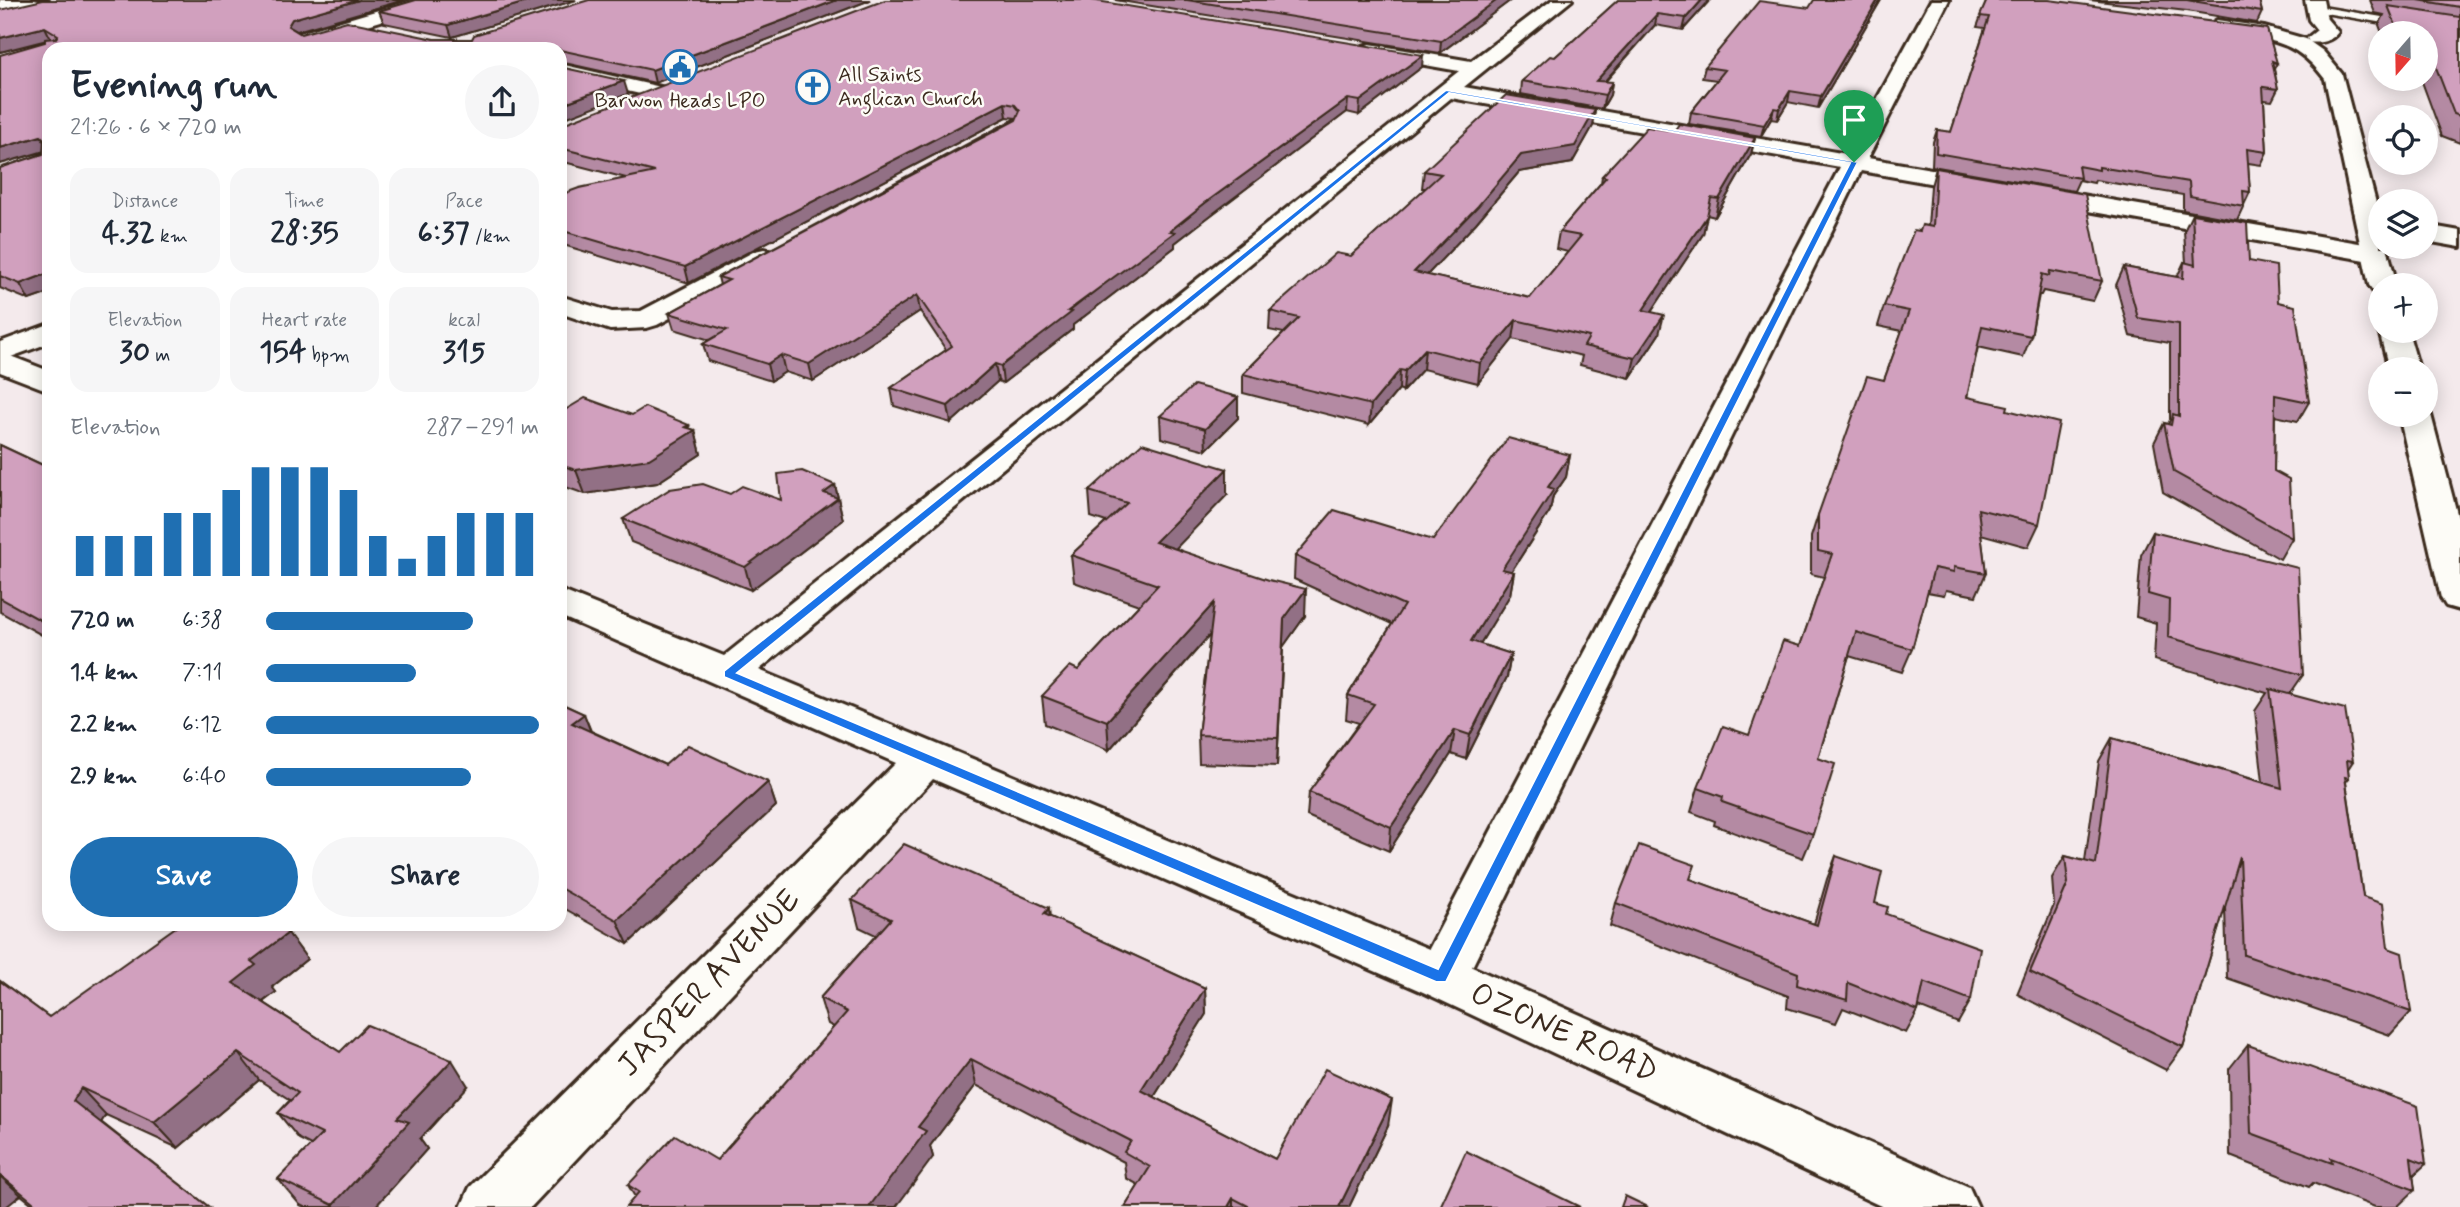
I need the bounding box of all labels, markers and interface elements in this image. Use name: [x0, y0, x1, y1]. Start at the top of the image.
north arrow: [2368, 21, 2438, 91]
map controls: [2368, 21, 2438, 427]
public building icon: Barwon Heads LPO: [661, 48, 699, 86]
place label: All Saints Anglican Church: [838, 61, 983, 115]
text: Evening run: [70, 62, 277, 111]
button: share: [465, 65, 539, 139]
church icon: All Saints Anglican Church: [794, 68, 832, 106]
place label: Barwon Heads LPO: [594, 87, 766, 115]
pin: [1824, 90, 1884, 162]
icon: arrive: [1835, 101, 1873, 139]
button: locate: [2368, 105, 2438, 175]
text: 21:26 · 6 × 720 m: [70, 113, 242, 143]
text: Distance: [111, 189, 178, 214]
text: Time: [285, 189, 324, 214]
text: Pace: [445, 189, 483, 214]
button: layers: [2368, 189, 2438, 259]
text: 4.32: [102, 214, 155, 253]
text: 28:35: [270, 214, 339, 253]
text: 6:37: [418, 214, 470, 253]
text: km: [155, 224, 188, 249]
text: /km: [470, 224, 511, 249]
button: +: [2368, 273, 2438, 343]
text: Elevation: [107, 308, 182, 333]
text: Heart rate: [262, 308, 347, 333]
text: kcal: [448, 308, 480, 333]
text: 30: [119, 333, 150, 372]
text: 154: [259, 333, 306, 372]
text: 315: [443, 333, 486, 372]
text: m: [150, 343, 170, 368]
text: bpm: [306, 343, 350, 368]
button: −: [2368, 357, 2438, 427]
text: Elevation: [70, 413, 161, 443]
text: 287–291 m: [426, 413, 539, 443]
text: 720 m: [70, 606, 134, 636]
text: 6:38: [182, 606, 223, 636]
text: 1.4 km: [70, 658, 138, 688]
text: 7:11: [182, 658, 222, 688]
text: 2.2 km: [70, 710, 137, 740]
text: 6:12: [182, 710, 222, 740]
text: 2.9 km: [70, 762, 137, 792]
text: 6:40: [182, 762, 226, 792]
button: Save: [70, 837, 298, 917]
button: Share: [312, 837, 539, 917]
street label: JASPER AVENUE: [608, 880, 810, 1086]
street label: OZONE ROAD: [1464, 973, 1664, 1093]

